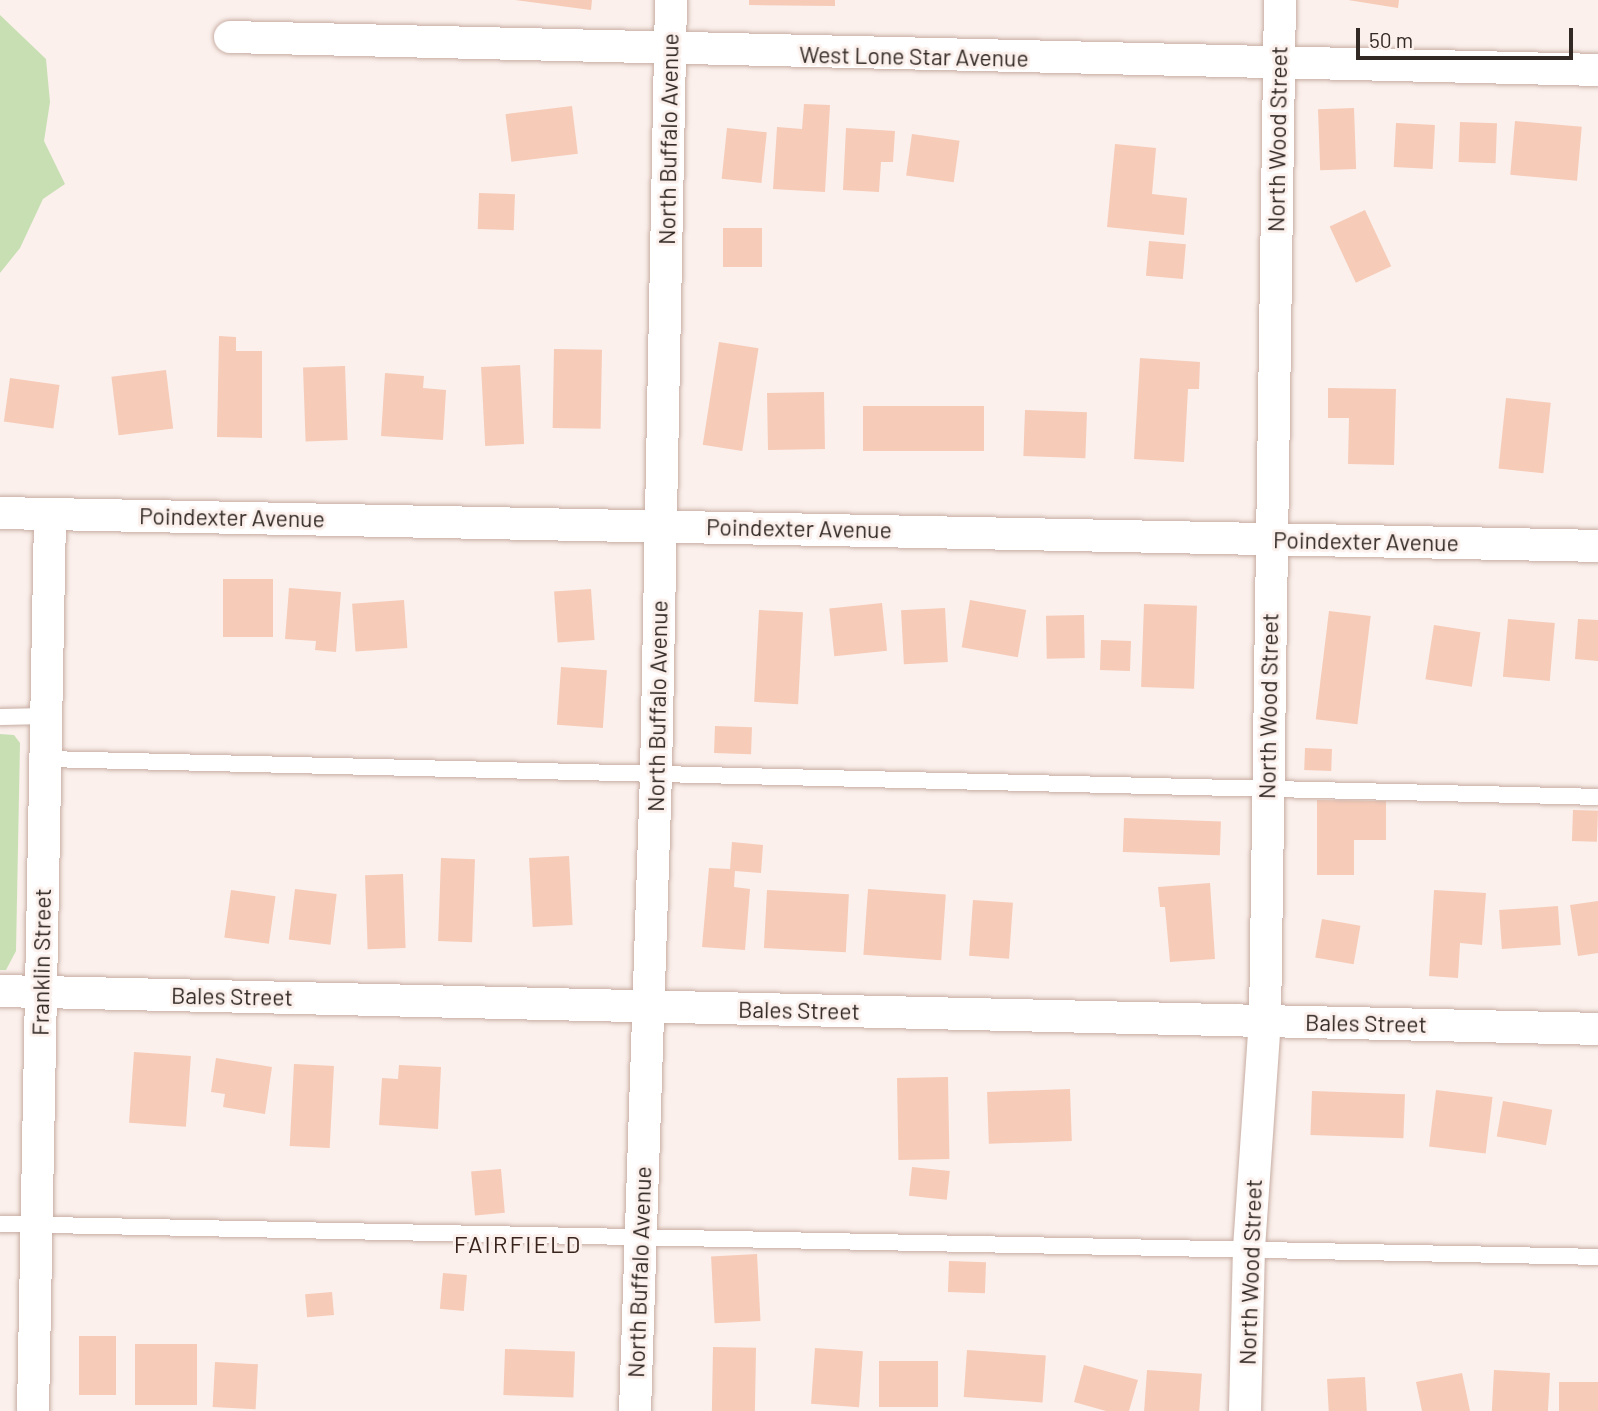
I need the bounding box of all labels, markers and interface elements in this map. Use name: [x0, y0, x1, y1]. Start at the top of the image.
scale bar: [1360, 14, 1577, 58]
text: 50 m: [1369, 27, 1413, 52]
street label: North Buffalo Avenue: [652, 33, 684, 245]
street label: West Lone Star Avenue: [799, 40, 1029, 72]
street label: North Wood Street: [1262, 46, 1292, 232]
street label: Poindexter Avenue: [139, 502, 325, 532]
street label: Poindexter Avenue: [706, 513, 892, 543]
street label: Poindexter Avenue: [1273, 526, 1459, 556]
street label: North Buffalo Avenue: [641, 600, 673, 812]
street label: North Wood Street: [1253, 613, 1283, 799]
street label: Franklin Street: [26, 888, 56, 1036]
street label: Bales Street: [171, 981, 293, 1011]
street label: Bales Street: [738, 995, 860, 1025]
street label: Bales Street: [1305, 1008, 1427, 1038]
street label: North Buffalo Avenue: [622, 1166, 656, 1378]
street label: North Wood Street: [1233, 1178, 1267, 1366]
district label: FAIRFIELD: [455, 1230, 581, 1258]

